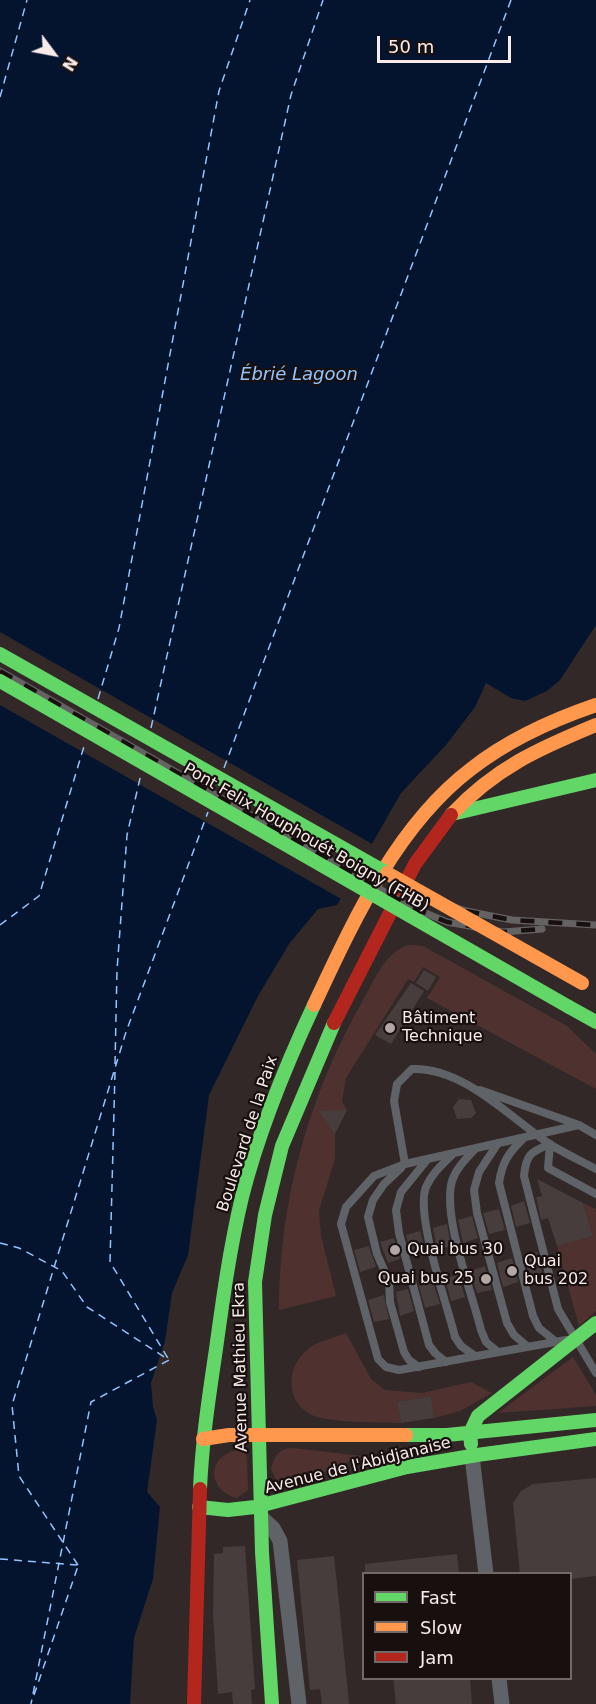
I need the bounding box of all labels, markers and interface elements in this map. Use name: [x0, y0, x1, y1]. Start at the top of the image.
north arrow: [24, 24, 84, 84]
scale bar: [380, 24, 514, 62]
text: 50 m: [388, 36, 434, 57]
text: N: [58, 53, 81, 75]
water label: Ébrié Lagoon: [240, 364, 358, 386]
street label: Pont Felix Houphouét Boigny (FHB): [180, 760, 432, 916]
place label: Bâtiment Technique: [402, 1009, 483, 1047]
marker: Bâtiment Technique: [383, 1021, 397, 1035]
street label: Boulevard de la Paix: [214, 1053, 282, 1215]
place label: Quai bus 30: [407, 1240, 503, 1260]
marker: Quai bus 30: [388, 1243, 402, 1257]
place label: Quai bus 202: [524, 1252, 588, 1290]
marker: Quai bus 202: [505, 1264, 519, 1278]
place label: Quai bus 25: [378, 1269, 474, 1289]
marker: Quai bus 25: [479, 1272, 493, 1286]
street label: Avenue Mathieu Ekra: [230, 1282, 252, 1452]
street label: Avenue de l'Abidjanaise: [263, 1434, 453, 1498]
legend: [362, 1572, 572, 1680]
text: Fast: [420, 1587, 456, 1608]
text: Slow: [420, 1617, 462, 1638]
text: Jam: [420, 1647, 454, 1668]

